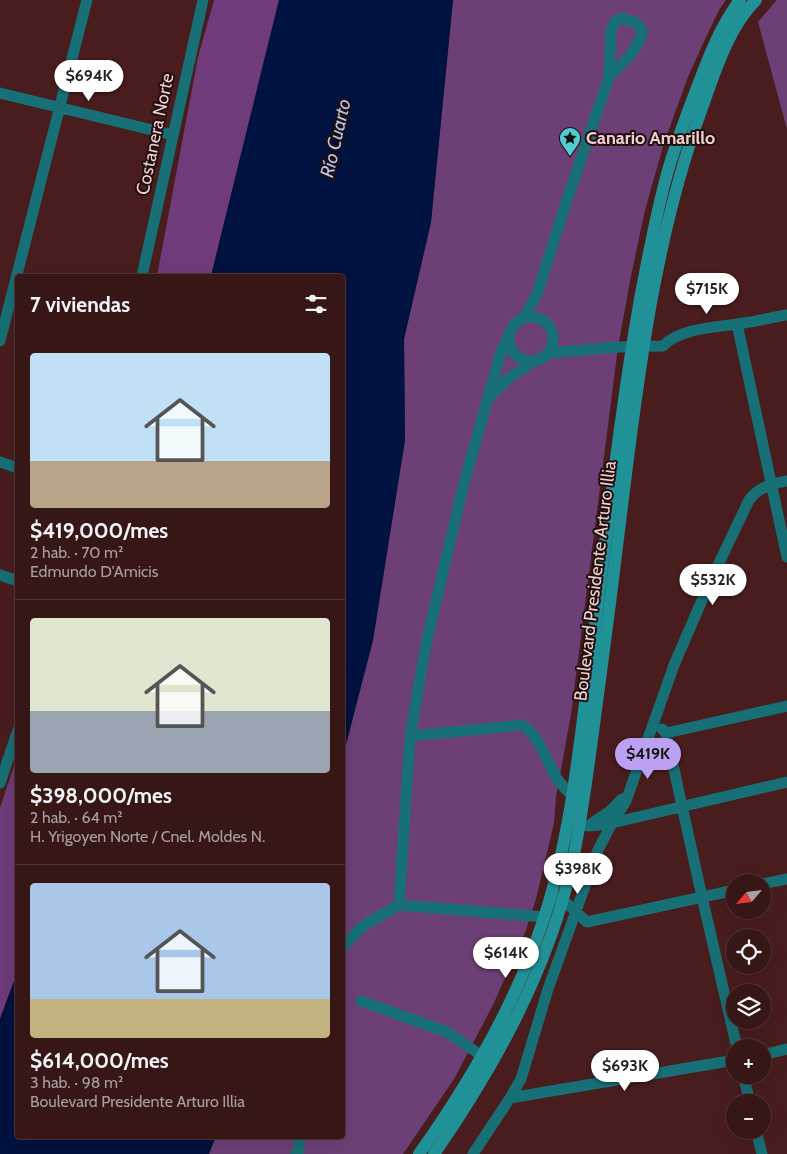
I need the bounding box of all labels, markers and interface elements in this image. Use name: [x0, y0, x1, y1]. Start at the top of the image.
pin: $694K: [54, 59, 124, 102]
text: $694K: [65, 66, 113, 85]
street label: Costanera Norte: [131, 71, 179, 197]
water label: Río Cuarto: [315, 96, 356, 180]
place icon: Canario Amarillo: [558, 126, 582, 157]
place label: Canario Amarillo: [586, 127, 715, 149]
pin: $715K: [672, 272, 742, 315]
text: $715K: [686, 279, 728, 298]
icon: filters: [302, 290, 330, 318]
text: 7 viviendas: [30, 292, 130, 317]
icon: home: [135, 385, 225, 475]
street label: Boulevard Presidente Arturo Illia: [569, 459, 621, 702]
text: $419,000/mes: [30, 518, 168, 543]
text: 2 hab. · 70 m²: [30, 543, 123, 562]
text: Edmundo D'Amicis: [30, 562, 158, 581]
pin: $532K: [678, 564, 748, 606]
text: $532K: [691, 570, 736, 589]
icon: home: [135, 651, 225, 741]
pin: $419K: [613, 738, 683, 780]
text: $419K: [626, 744, 670, 763]
text: $398,000/mes: [30, 783, 172, 808]
text: 2 hab. · 64 m²: [30, 808, 123, 827]
text: H. Yrigoyen Norte / Cnel. Moldes N.: [30, 827, 265, 846]
pin: $398K: [543, 852, 613, 895]
text: $398K: [555, 859, 601, 878]
north arrow: [726, 874, 771, 919]
map controls: [726, 874, 771, 1139]
icon: home: [135, 916, 225, 1006]
button: locate: [726, 929, 771, 974]
pin: $614K: [471, 936, 541, 979]
text: $614K: [484, 943, 528, 962]
button: layers: [726, 984, 771, 1029]
button: +: [726, 1039, 771, 1084]
text: $614,000/mes: [30, 1048, 169, 1073]
pin: $693K: [590, 1050, 660, 1092]
text: $693K: [602, 1056, 648, 1075]
text: 3 hab. · 98 m²: [30, 1073, 123, 1092]
text: Boulevard Presidente Arturo Illia: [30, 1092, 245, 1111]
button: −: [726, 1094, 771, 1139]

